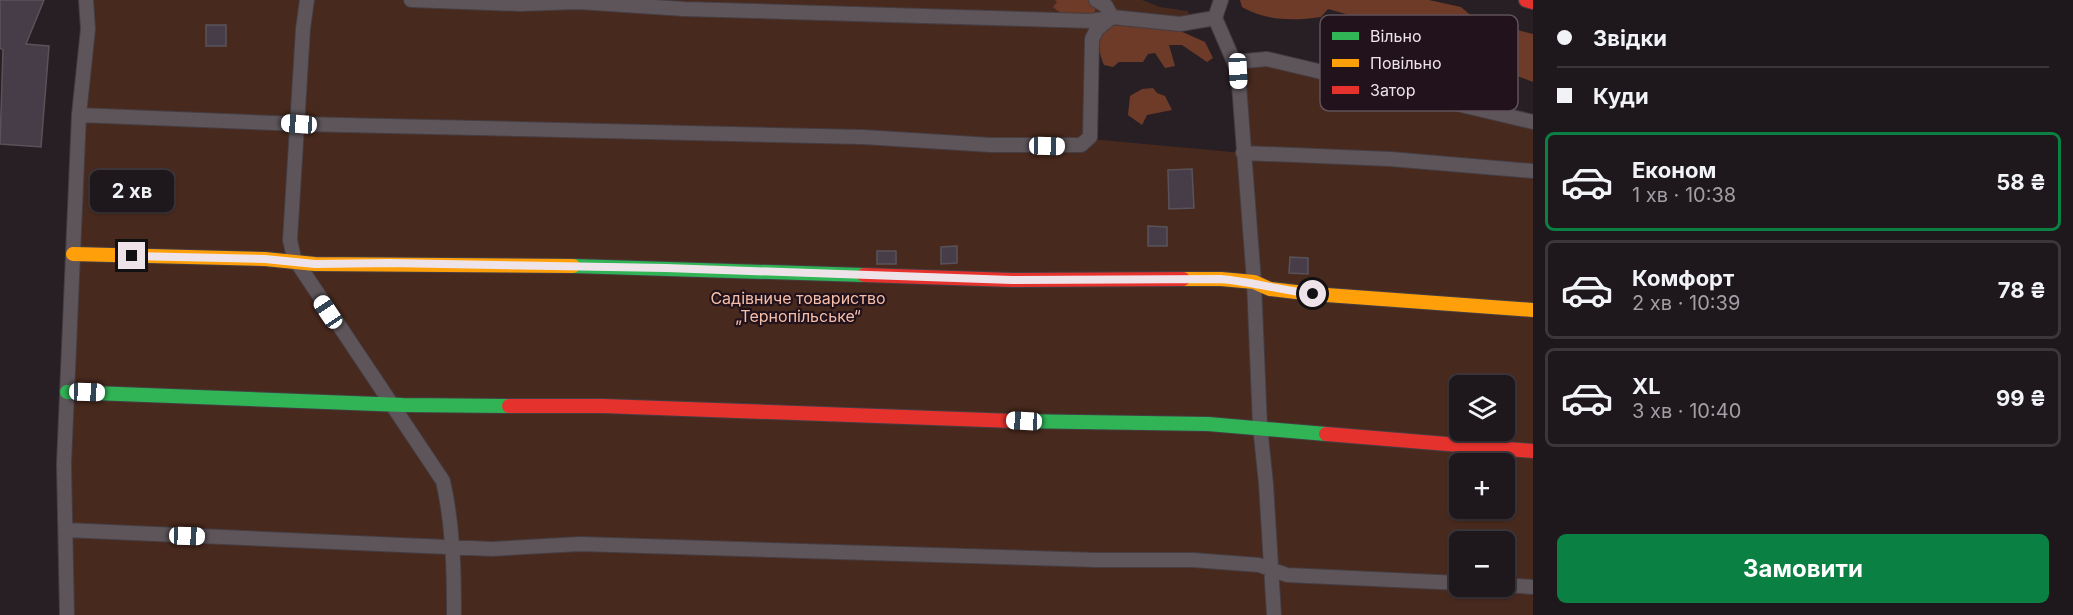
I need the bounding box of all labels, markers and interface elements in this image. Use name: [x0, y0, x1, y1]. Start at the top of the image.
legend: [1320, 15, 1518, 111]
text: Звідки: [1593, 25, 1667, 51]
text: Вільно: [1370, 26, 1422, 46]
car: [1228, 53, 1248, 89]
text: Повільно: [1370, 53, 1442, 73]
text: Затор: [1370, 80, 1415, 100]
text: Куди: [1593, 83, 1649, 109]
car: [280, 114, 318, 134]
car: [1029, 137, 1065, 155]
icon: car: [1560, 155, 1614, 209]
text: Економ: [1632, 157, 1716, 183]
callout: 2 хв: [90, 169, 174, 211]
text: 58 ₴: [1996, 169, 2046, 195]
text: 2 хв: [112, 179, 152, 203]
text: 1 хв · 10:38: [1632, 183, 1736, 207]
route end: [118, 242, 145, 269]
icon: car: [1560, 263, 1614, 317]
text: Комфорт: [1632, 265, 1734, 291]
text: 78 ₴: [1998, 277, 2046, 303]
route start: [1299, 280, 1326, 307]
park label: Садівниче товариство „Тернопільське“: [710, 288, 886, 326]
text: 2 хв · 10:39: [1632, 291, 1740, 315]
car: [310, 292, 346, 332]
icon: car: [1560, 371, 1614, 425]
text: XL: [1632, 373, 1661, 399]
map controls: [1449, 375, 1515, 597]
button: layers: [1449, 375, 1515, 441]
car: [69, 382, 105, 402]
text: 99 ₴: [1996, 385, 2046, 411]
text: 3 хв · 10:40: [1632, 399, 1741, 423]
car: [1006, 411, 1042, 431]
button: +: [1449, 453, 1515, 519]
car: [169, 526, 205, 546]
button: −: [1449, 531, 1515, 597]
button: Замовити: [1557, 534, 2049, 603]

